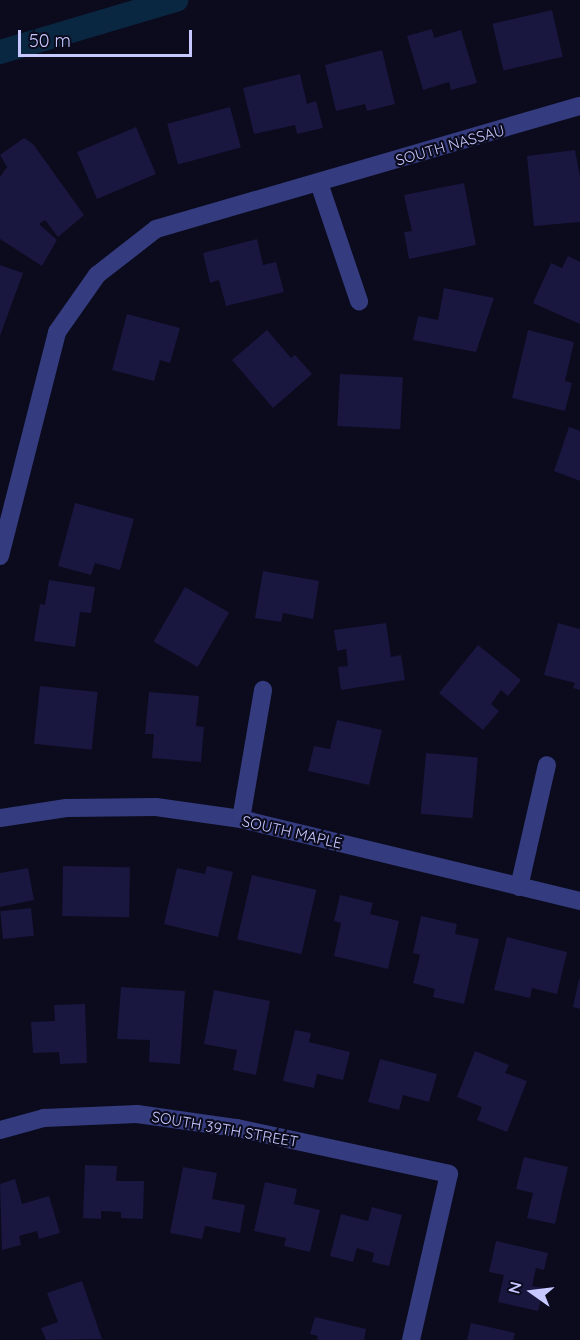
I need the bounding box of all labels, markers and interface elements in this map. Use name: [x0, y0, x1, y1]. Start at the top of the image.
scale bar: [21, 18, 195, 56]
text: 50 m: [29, 29, 71, 52]
street label: SOUTH NASSAU: [394, 121, 506, 169]
street label: SOUTH MAPLE: [240, 812, 344, 852]
street label: SOUTH 39TH STREET: [150, 1107, 300, 1151]
north arrow: [502, 1262, 562, 1322]
text: N: [503, 1280, 526, 1296]

